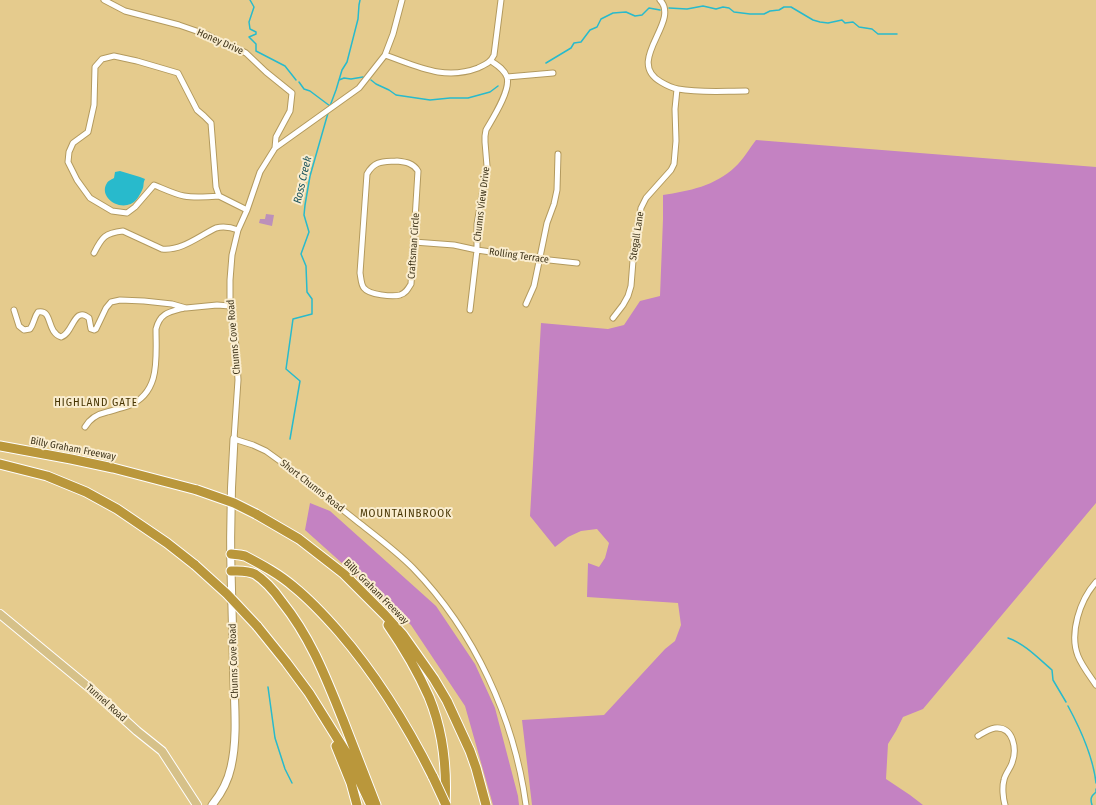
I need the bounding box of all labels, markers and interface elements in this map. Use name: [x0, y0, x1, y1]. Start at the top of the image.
street label: Honey Drive: [195, 26, 245, 58]
water label: Ross Creek: [291, 155, 315, 205]
street label: Chunns View Drive: [471, 166, 493, 242]
street label: Stegall Lane: [627, 211, 647, 261]
street label: Craftsman Circle: [406, 212, 422, 280]
street label: Rolling Terrace: [488, 246, 550, 266]
street label: Chunns Cove Road: [225, 299, 243, 375]
district label: HIGHLAND GATE: [54, 396, 138, 410]
street label: Billy Graham Freeway: [29, 435, 117, 463]
street label: Short Chunns Road: [278, 457, 346, 515]
district label: MOUNTAINBROOK: [360, 507, 452, 521]
street label: Billy Graham Freeway: [341, 557, 411, 627]
street label: Chunns Cove Road: [227, 623, 241, 699]
street label: Tunnel Road: [83, 682, 129, 724]

